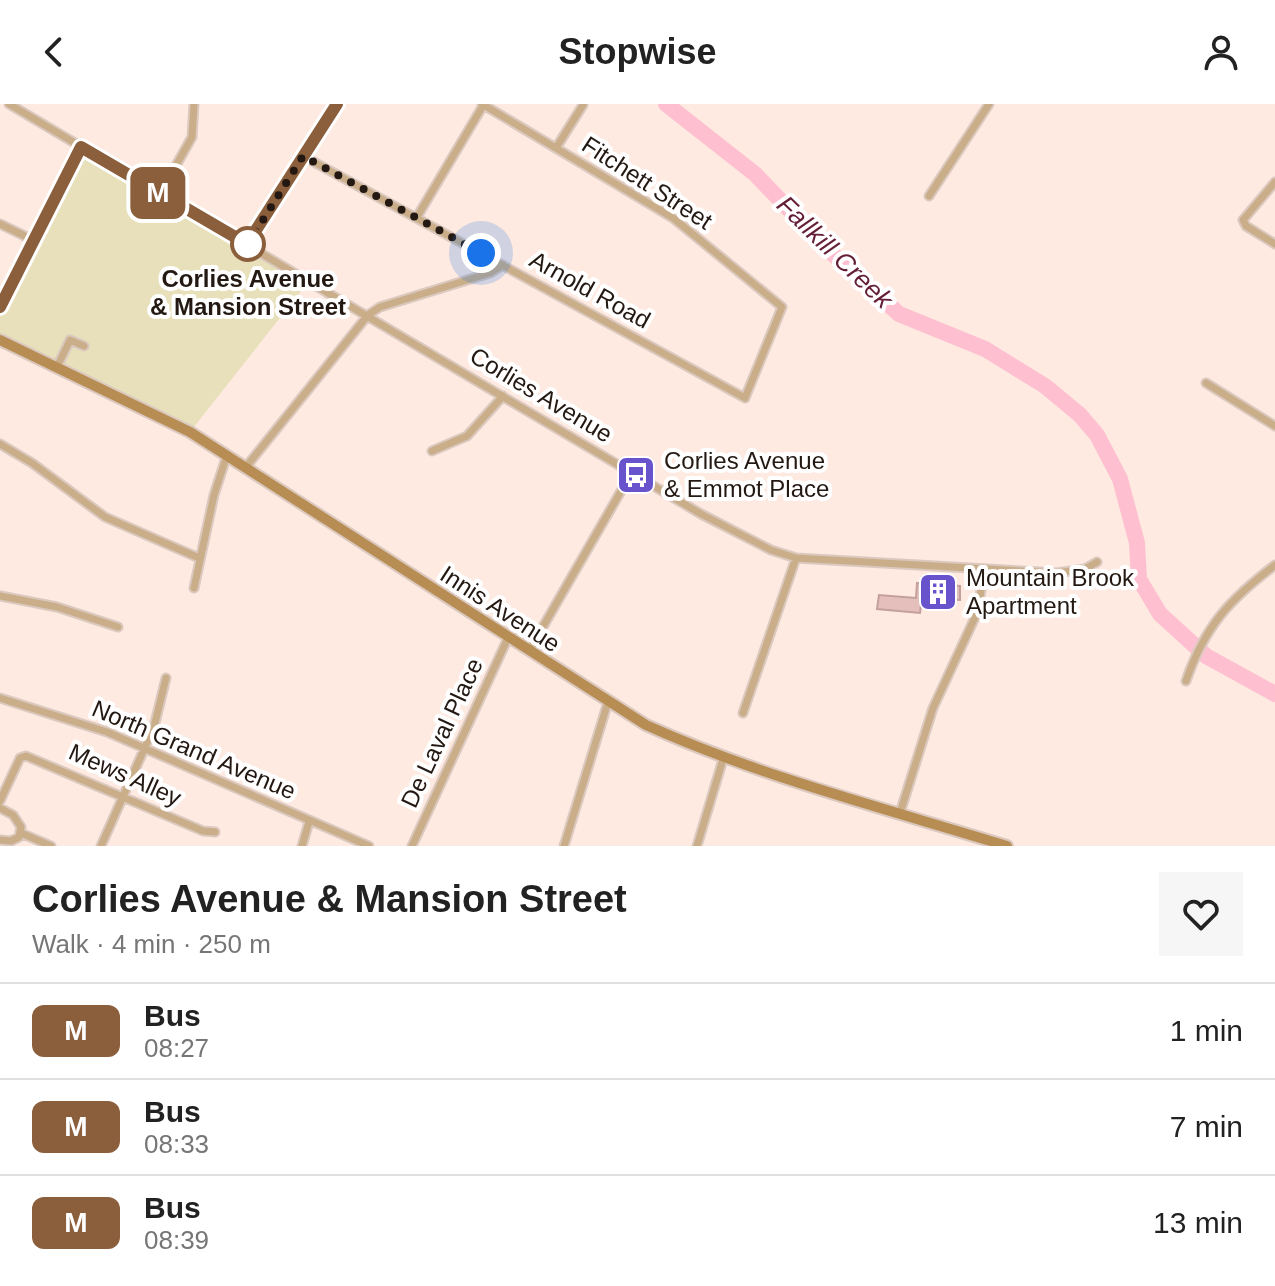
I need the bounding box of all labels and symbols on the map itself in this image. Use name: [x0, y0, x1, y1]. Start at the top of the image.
street label: Fitchett Street: [577, 131, 718, 235]
line badge: M: [132, 167, 184, 219]
water label: Fallkill Creek: [771, 190, 900, 316]
marker: Corlies Avenue & Mansion Street: [231, 227, 265, 261]
your location: [461, 233, 501, 273]
street label: Arnold Road: [525, 245, 655, 334]
place label: Corlies Avenue & Mansion Street: [150, 265, 346, 320]
street label: Corlies Avenue: [465, 342, 617, 448]
place label: Corlies Avenue & Emmot Place: [664, 447, 829, 502]
bus stop icon: Corlies Avenue & Emmot Place: [615, 454, 657, 496]
street label: Innis Avenue: [435, 560, 565, 657]
place label: Mountain Brook Apartment: [966, 564, 1135, 619]
building icon: Mountain Brook Apartment: [917, 571, 959, 613]
street label: De Laval Place: [395, 654, 488, 812]
street label: North Grand Avenue: [88, 694, 300, 805]
street label: Mews Alley: [65, 738, 186, 811]

